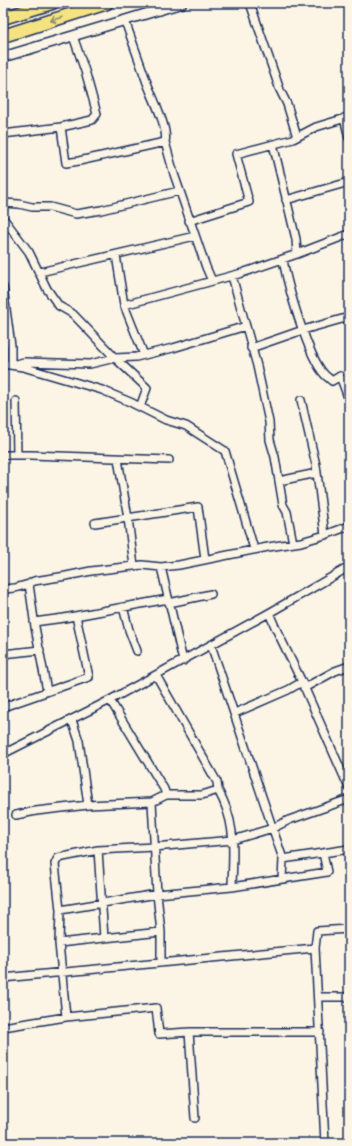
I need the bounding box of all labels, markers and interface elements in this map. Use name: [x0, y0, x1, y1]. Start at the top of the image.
one-way arrow: [50, 16, 63, 23]

